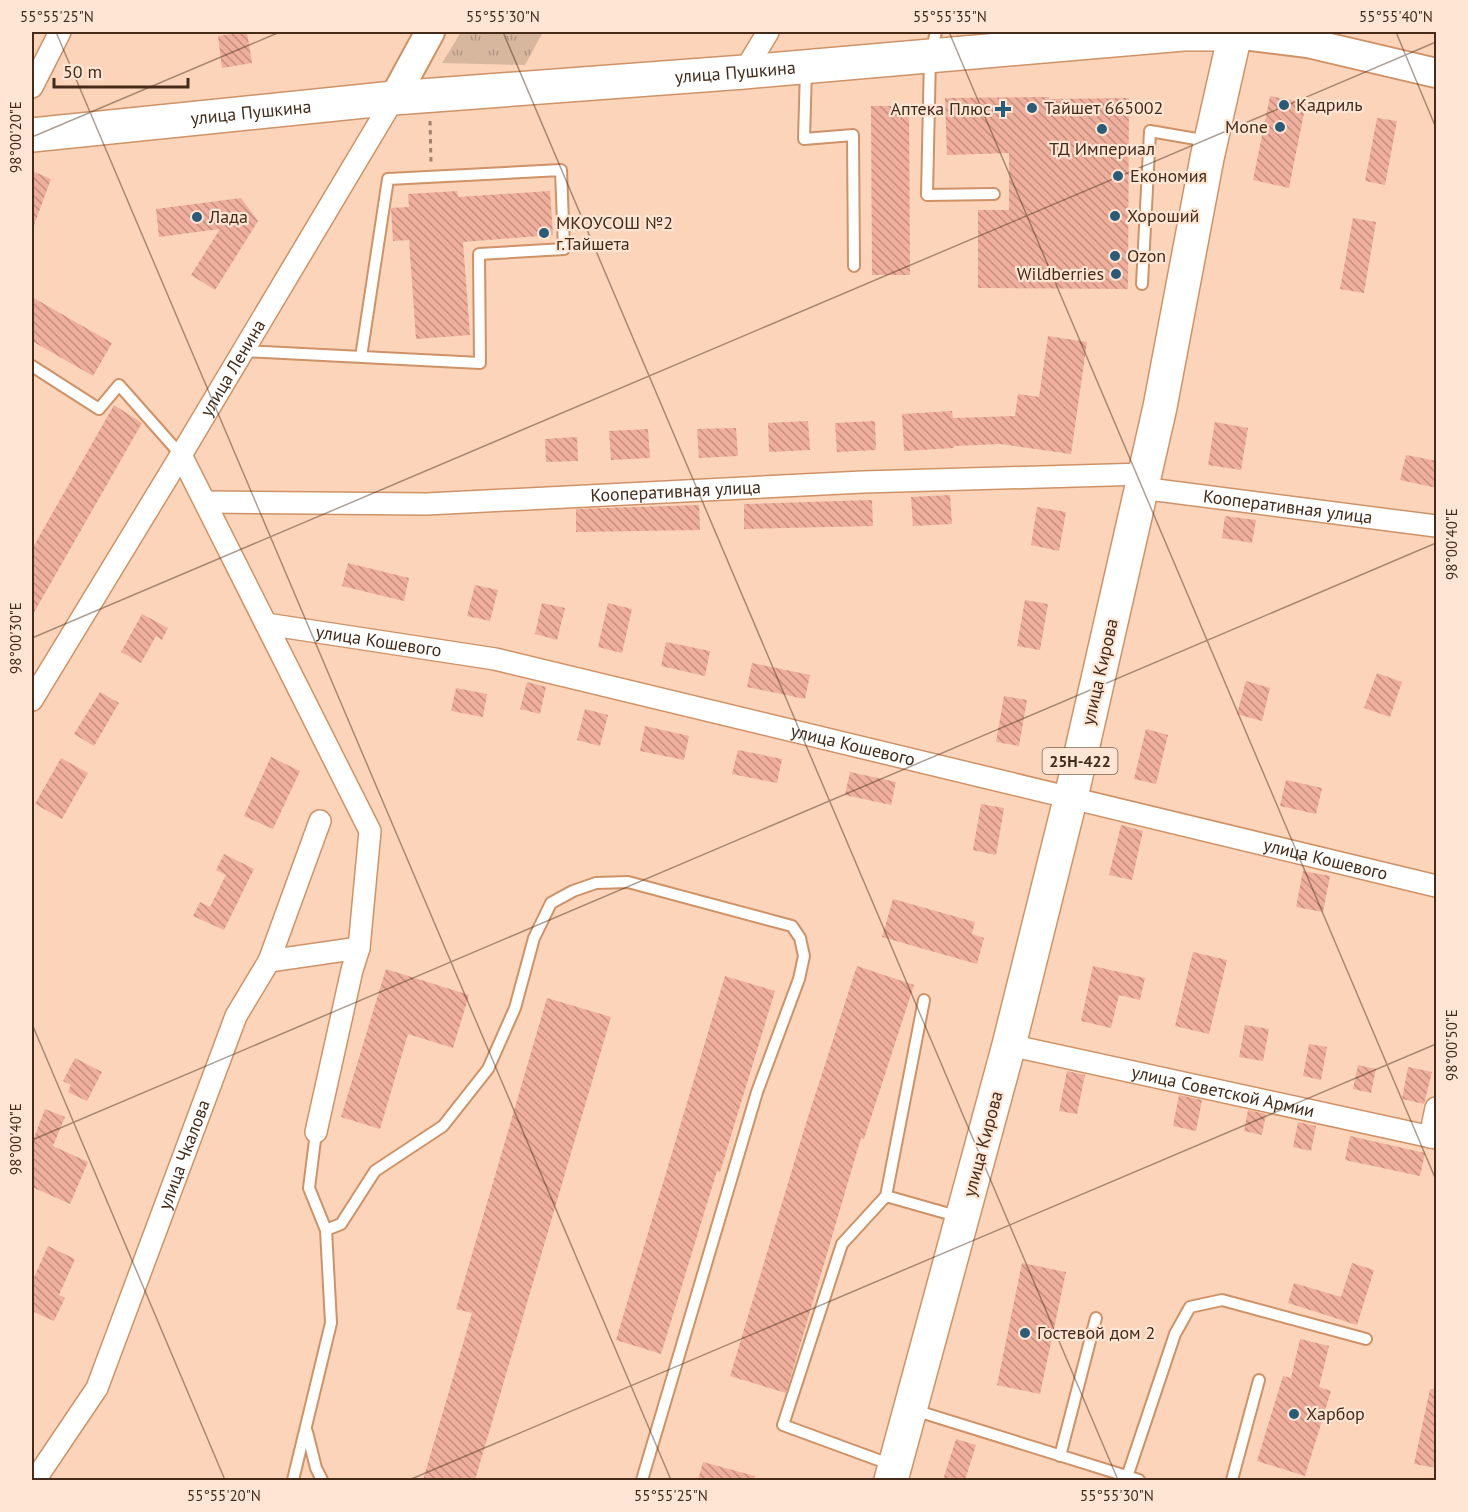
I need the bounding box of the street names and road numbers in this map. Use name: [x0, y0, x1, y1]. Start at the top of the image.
street label: улица Пушкина: [674, 56, 797, 88]
street label: улица Пушкина: [189, 95, 312, 130]
street label: улица Ленина: [195, 315, 270, 421]
street label: Кооперативная улица: [590, 475, 761, 507]
street label: Кооперативная улица: [1202, 484, 1374, 529]
street label: улица Кирова: [1076, 616, 1123, 727]
street label: улица Кошевого: [314, 620, 443, 662]
street label: улица Кошевого: [789, 719, 918, 771]
road number: 25Н-422: [1042, 748, 1118, 774]
street label: улица Кошевого: [1261, 833, 1390, 885]
street label: улица Советской Армии: [1129, 1060, 1317, 1122]
street label: улица Кирова: [957, 1088, 1008, 1199]
street label: улица Чкалова: [153, 1096, 215, 1213]

